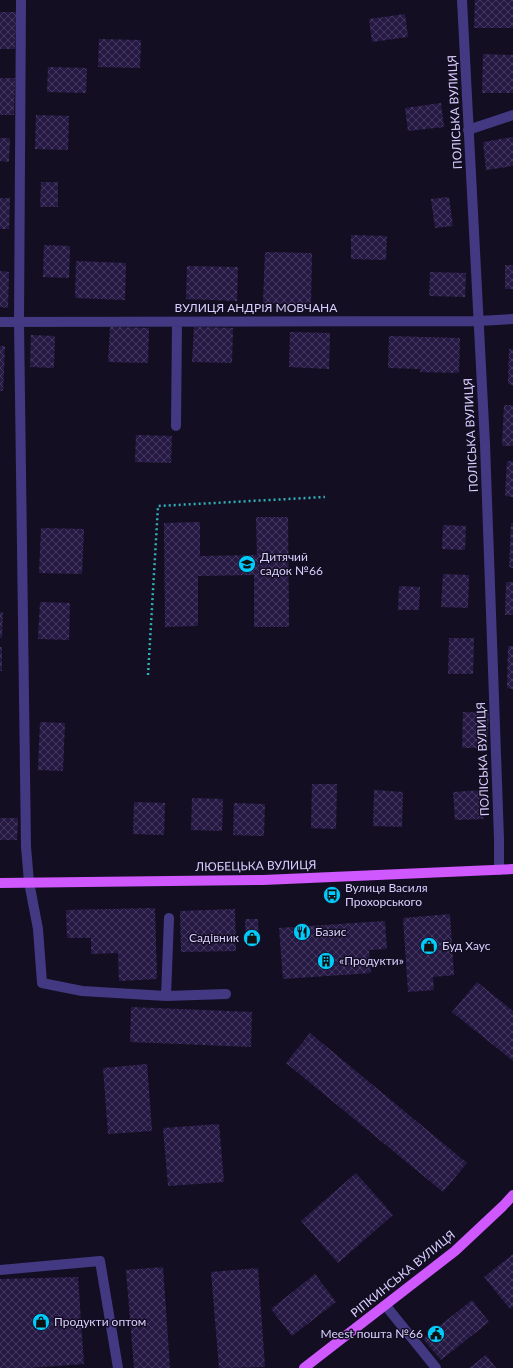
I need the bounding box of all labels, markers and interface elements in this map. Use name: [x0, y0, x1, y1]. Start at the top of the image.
street label: ПОЛІСЬКА ВУЛИЦЯ: [444, 55, 465, 170]
street label: ВУЛИЦЯ АНДРІЯ МОВЧАНА: [175, 300, 338, 315]
street label: ПОЛІСЬКА ВУЛИЦЯ: [460, 378, 481, 493]
place label: Дитячий садок №66: [260, 549, 323, 578]
school or university icon: Дитячий садок №66: [237, 554, 257, 574]
street label: ПОЛІСЬКА ВУЛИЦЯ: [473, 702, 492, 816]
street label: ЛЮБЕЦЬКА ВУЛИЦЯ: [194, 857, 317, 874]
place label: Вулиця Василя Прохорського: [345, 880, 428, 909]
bus stop icon: Вулиця Василя Прохорського: [322, 885, 342, 905]
restaurant icon: Базис: [292, 922, 312, 942]
place label: Базис: [315, 924, 347, 939]
shop icon: Садівник: [242, 928, 262, 948]
place label: Садівник: [189, 930, 240, 945]
shop icon: Буд Хаус: [419, 936, 439, 956]
place label: Буд Хаус: [442, 938, 491, 953]
building icon: «Продукти»: [316, 951, 336, 971]
place label: «Продукти»: [339, 953, 404, 968]
street label: РІПКИНСЬКА ВУЛИЦЯ: [347, 1227, 458, 1320]
shop icon: Продукти оптом: [31, 1312, 51, 1332]
place label: Продукти оптом: [54, 1314, 146, 1329]
public building icon: Meest пошта №66: [426, 1324, 446, 1344]
place label: Meest пошта №66: [321, 1326, 423, 1341]

